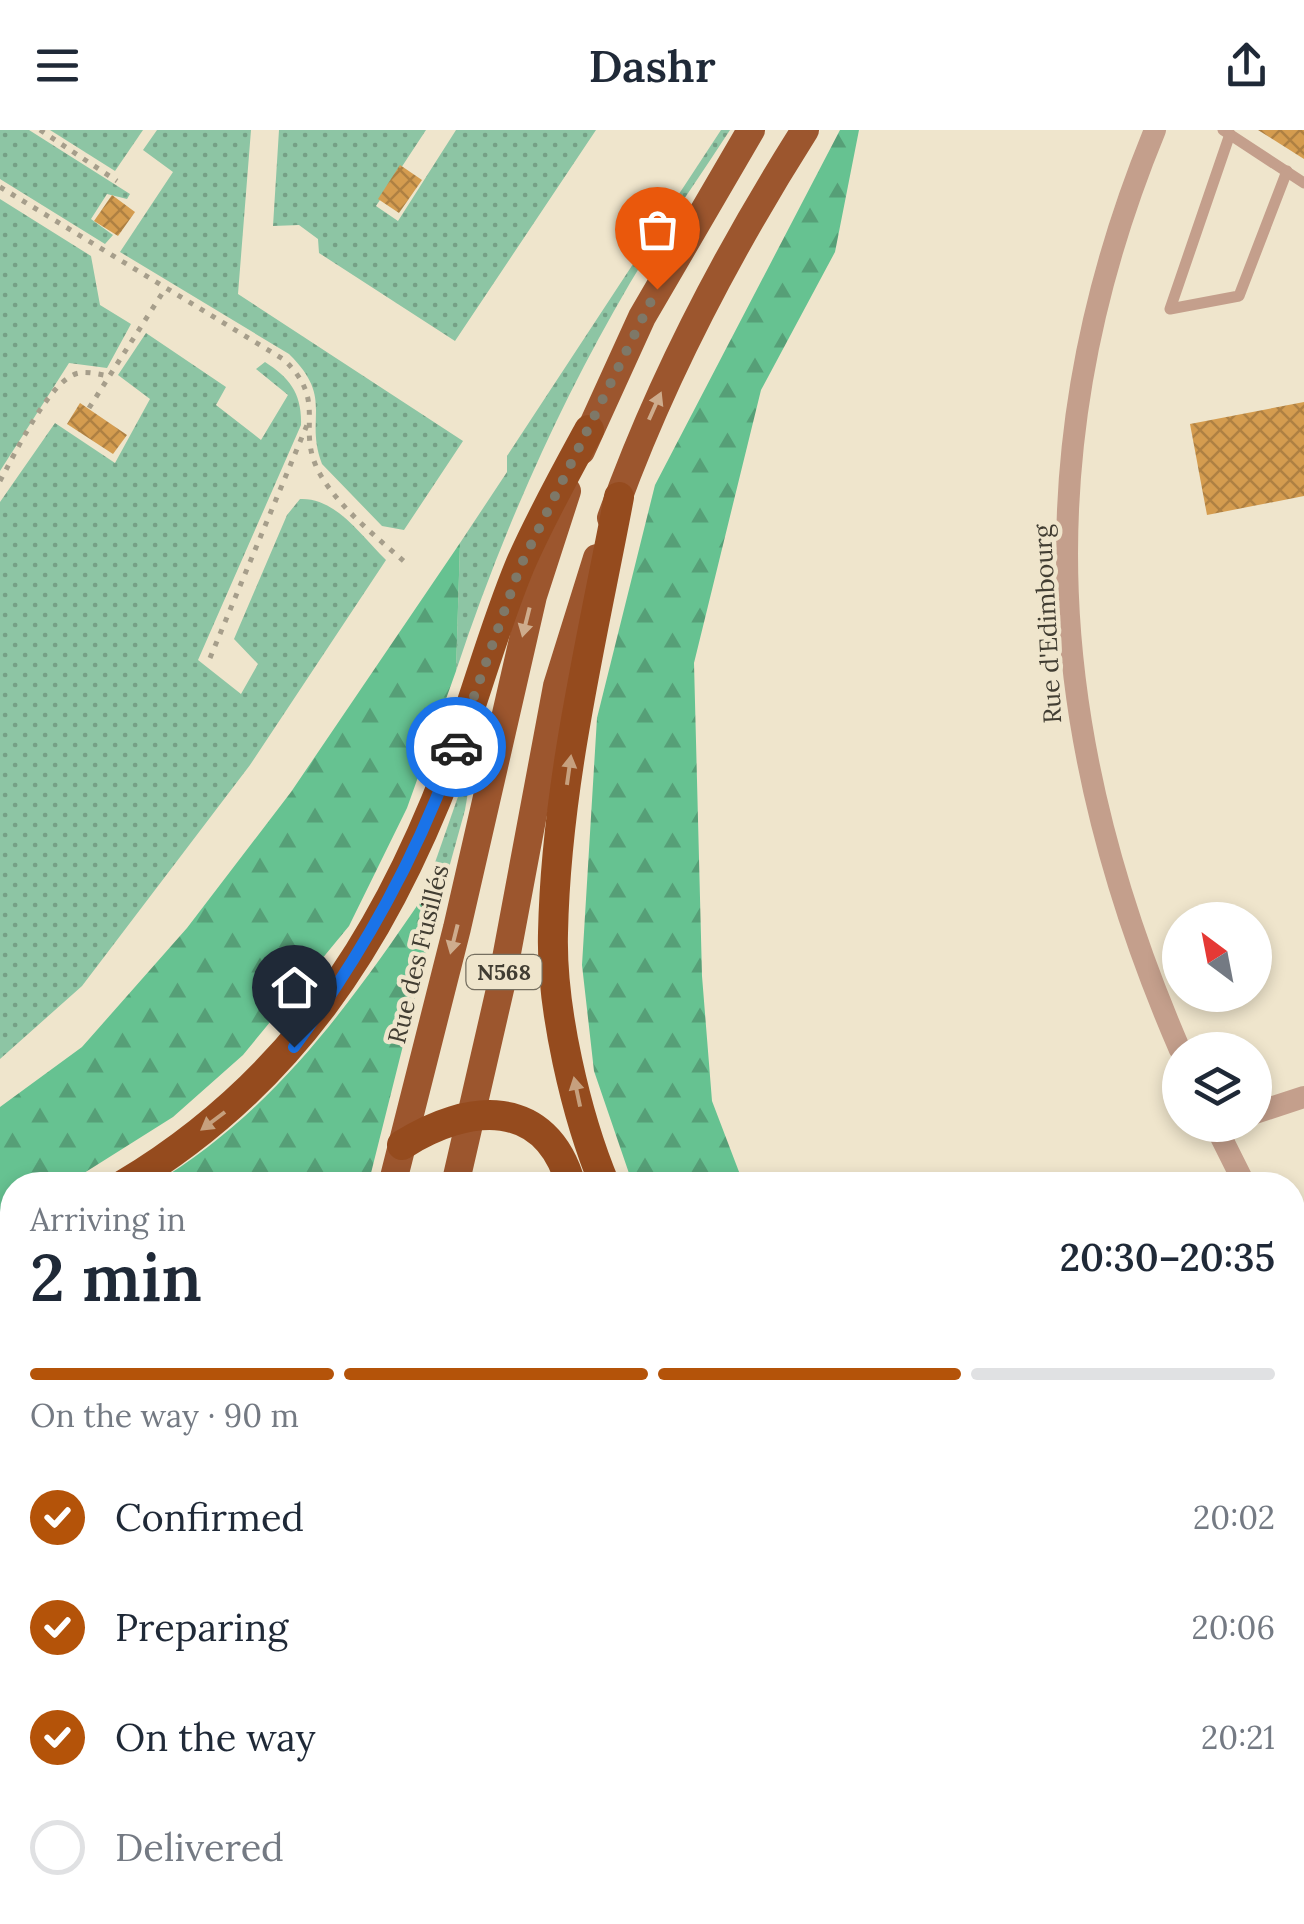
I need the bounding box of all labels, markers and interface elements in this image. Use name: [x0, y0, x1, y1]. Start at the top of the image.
text: Dashr: [588, 37, 716, 94]
icon: menu: [30, 38, 85, 93]
icon: share: [1219, 38, 1274, 93]
pin: [615, 187, 700, 290]
icon: bag: [630, 202, 685, 257]
one-way arrow: [646, 391, 663, 420]
street label: Rue d'Edimbourg: [1026, 522, 1068, 724]
one-way arrow: [518, 607, 533, 638]
courier: [406, 697, 506, 797]
icon: car: [429, 720, 484, 775]
one-way arrow: [562, 753, 578, 785]
street label: Rue des Fusillés: [380, 861, 456, 1047]
north arrow: [1162, 902, 1272, 1012]
map controls: [1162, 902, 1272, 1142]
one-way arrow: [446, 924, 461, 955]
pin: [252, 945, 337, 1048]
road number: N568: [466, 955, 542, 989]
icon: home: [267, 960, 322, 1015]
button: layers: [1162, 1032, 1272, 1142]
one-way arrow: [569, 1076, 584, 1107]
one-way arrow: [200, 1111, 226, 1131]
text: Arriving in: [30, 1199, 186, 1240]
text: 20:30–20:35: [1060, 1233, 1275, 1281]
text: 2 min: [30, 1236, 202, 1319]
text: On the way · 90 m: [30, 1395, 299, 1436]
icon: check: [30, 1490, 85, 1545]
text: Confirmed: [115, 1493, 304, 1541]
text: 20:02: [1193, 1497, 1275, 1538]
icon: check: [30, 1600, 85, 1655]
text: Preparing: [115, 1603, 288, 1651]
text: 20:06: [1192, 1607, 1275, 1648]
icon: check: [30, 1710, 85, 1765]
text: On the way: [115, 1713, 316, 1761]
text: 20:21: [1201, 1717, 1275, 1758]
text: Delivered: [115, 1823, 284, 1871]

